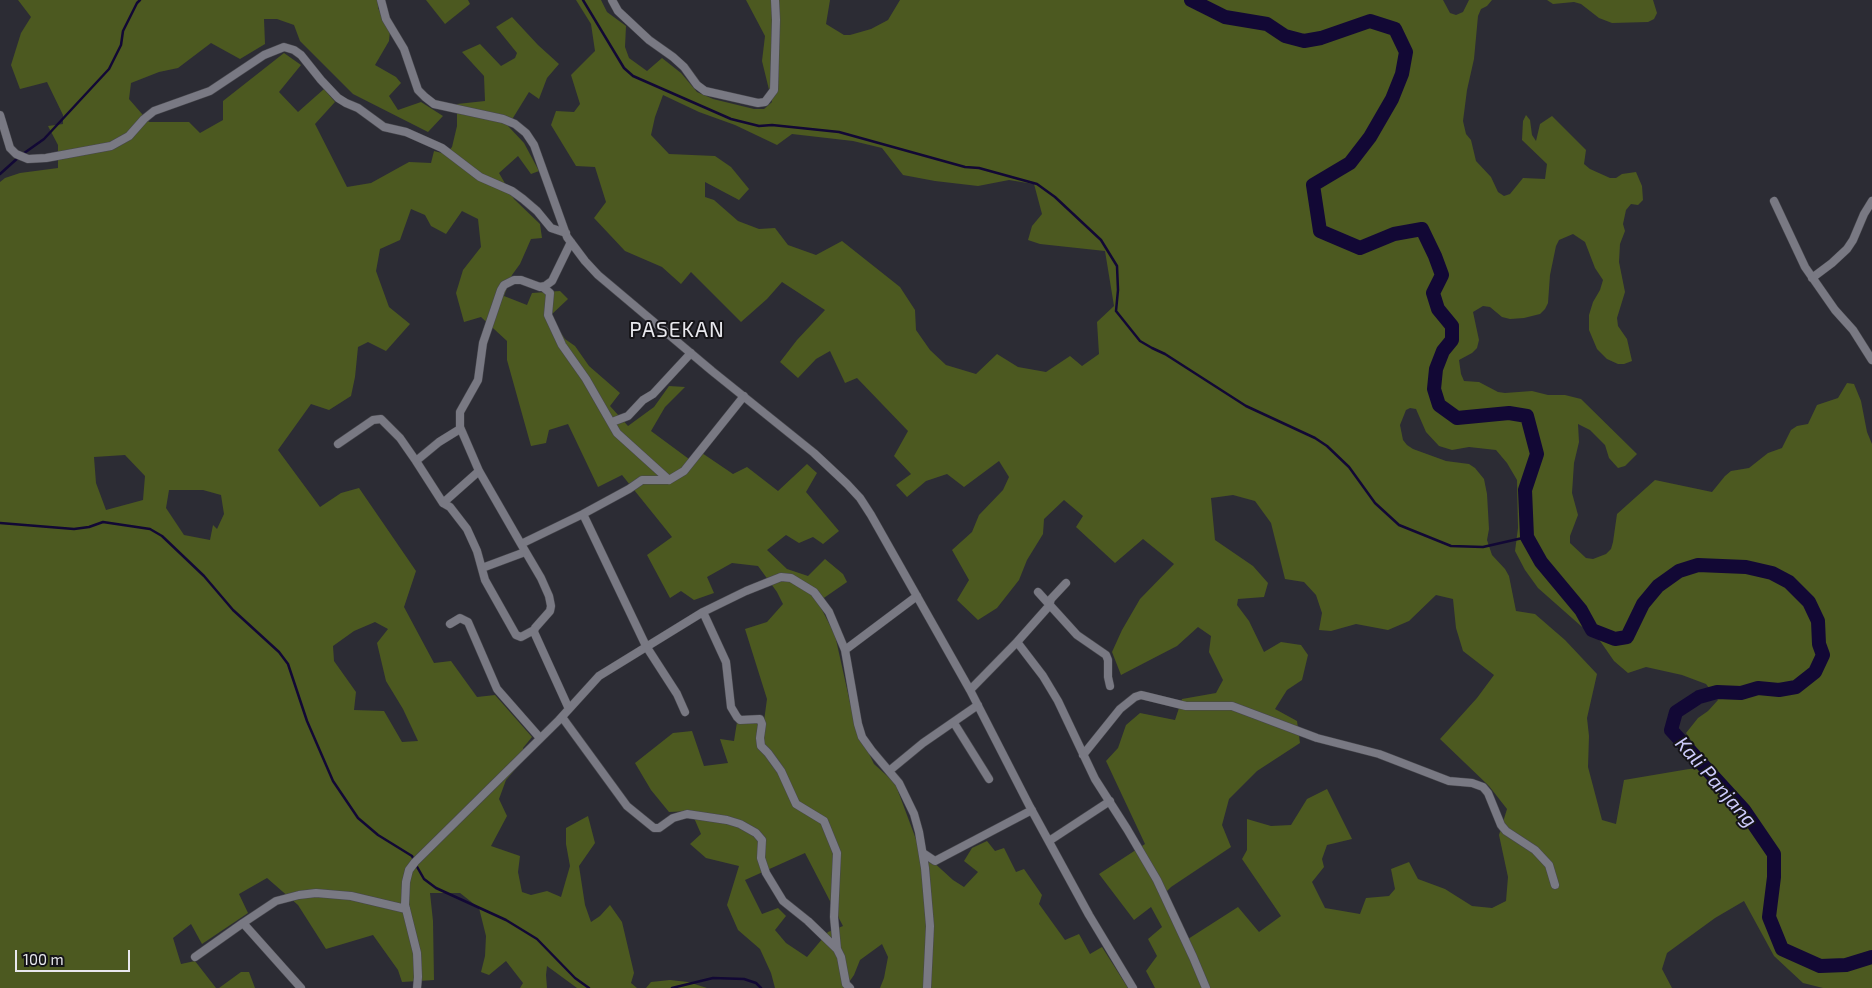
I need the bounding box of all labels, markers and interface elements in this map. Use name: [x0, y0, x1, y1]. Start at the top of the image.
district label: PASEKAN: [628, 317, 726, 343]
water label: Kali Panjang: [1670, 732, 1762, 832]
scale bar: [18, 940, 132, 972]
text: 100 m: [23, 950, 64, 968]

